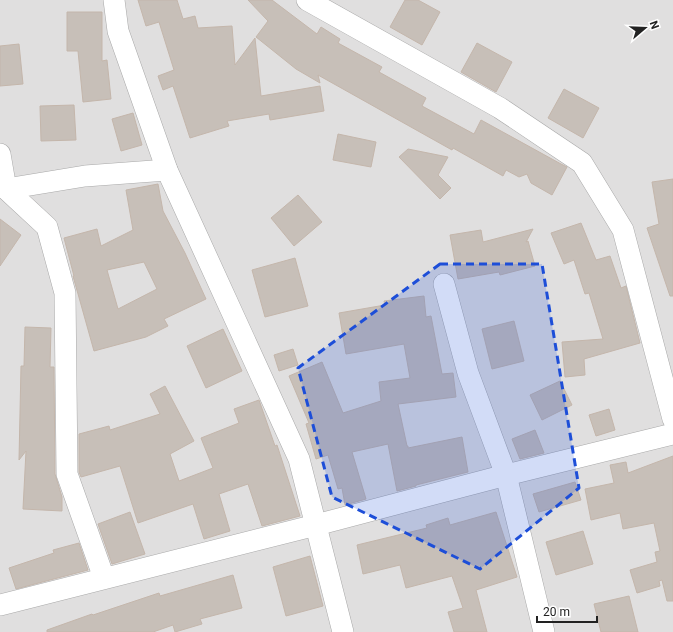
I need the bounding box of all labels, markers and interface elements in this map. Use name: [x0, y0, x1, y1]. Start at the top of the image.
north arrow: [625, 8, 665, 48]
text: N: [647, 19, 661, 31]
scale bar: [537, 598, 597, 624]
text: 20 m: [543, 605, 570, 619]

